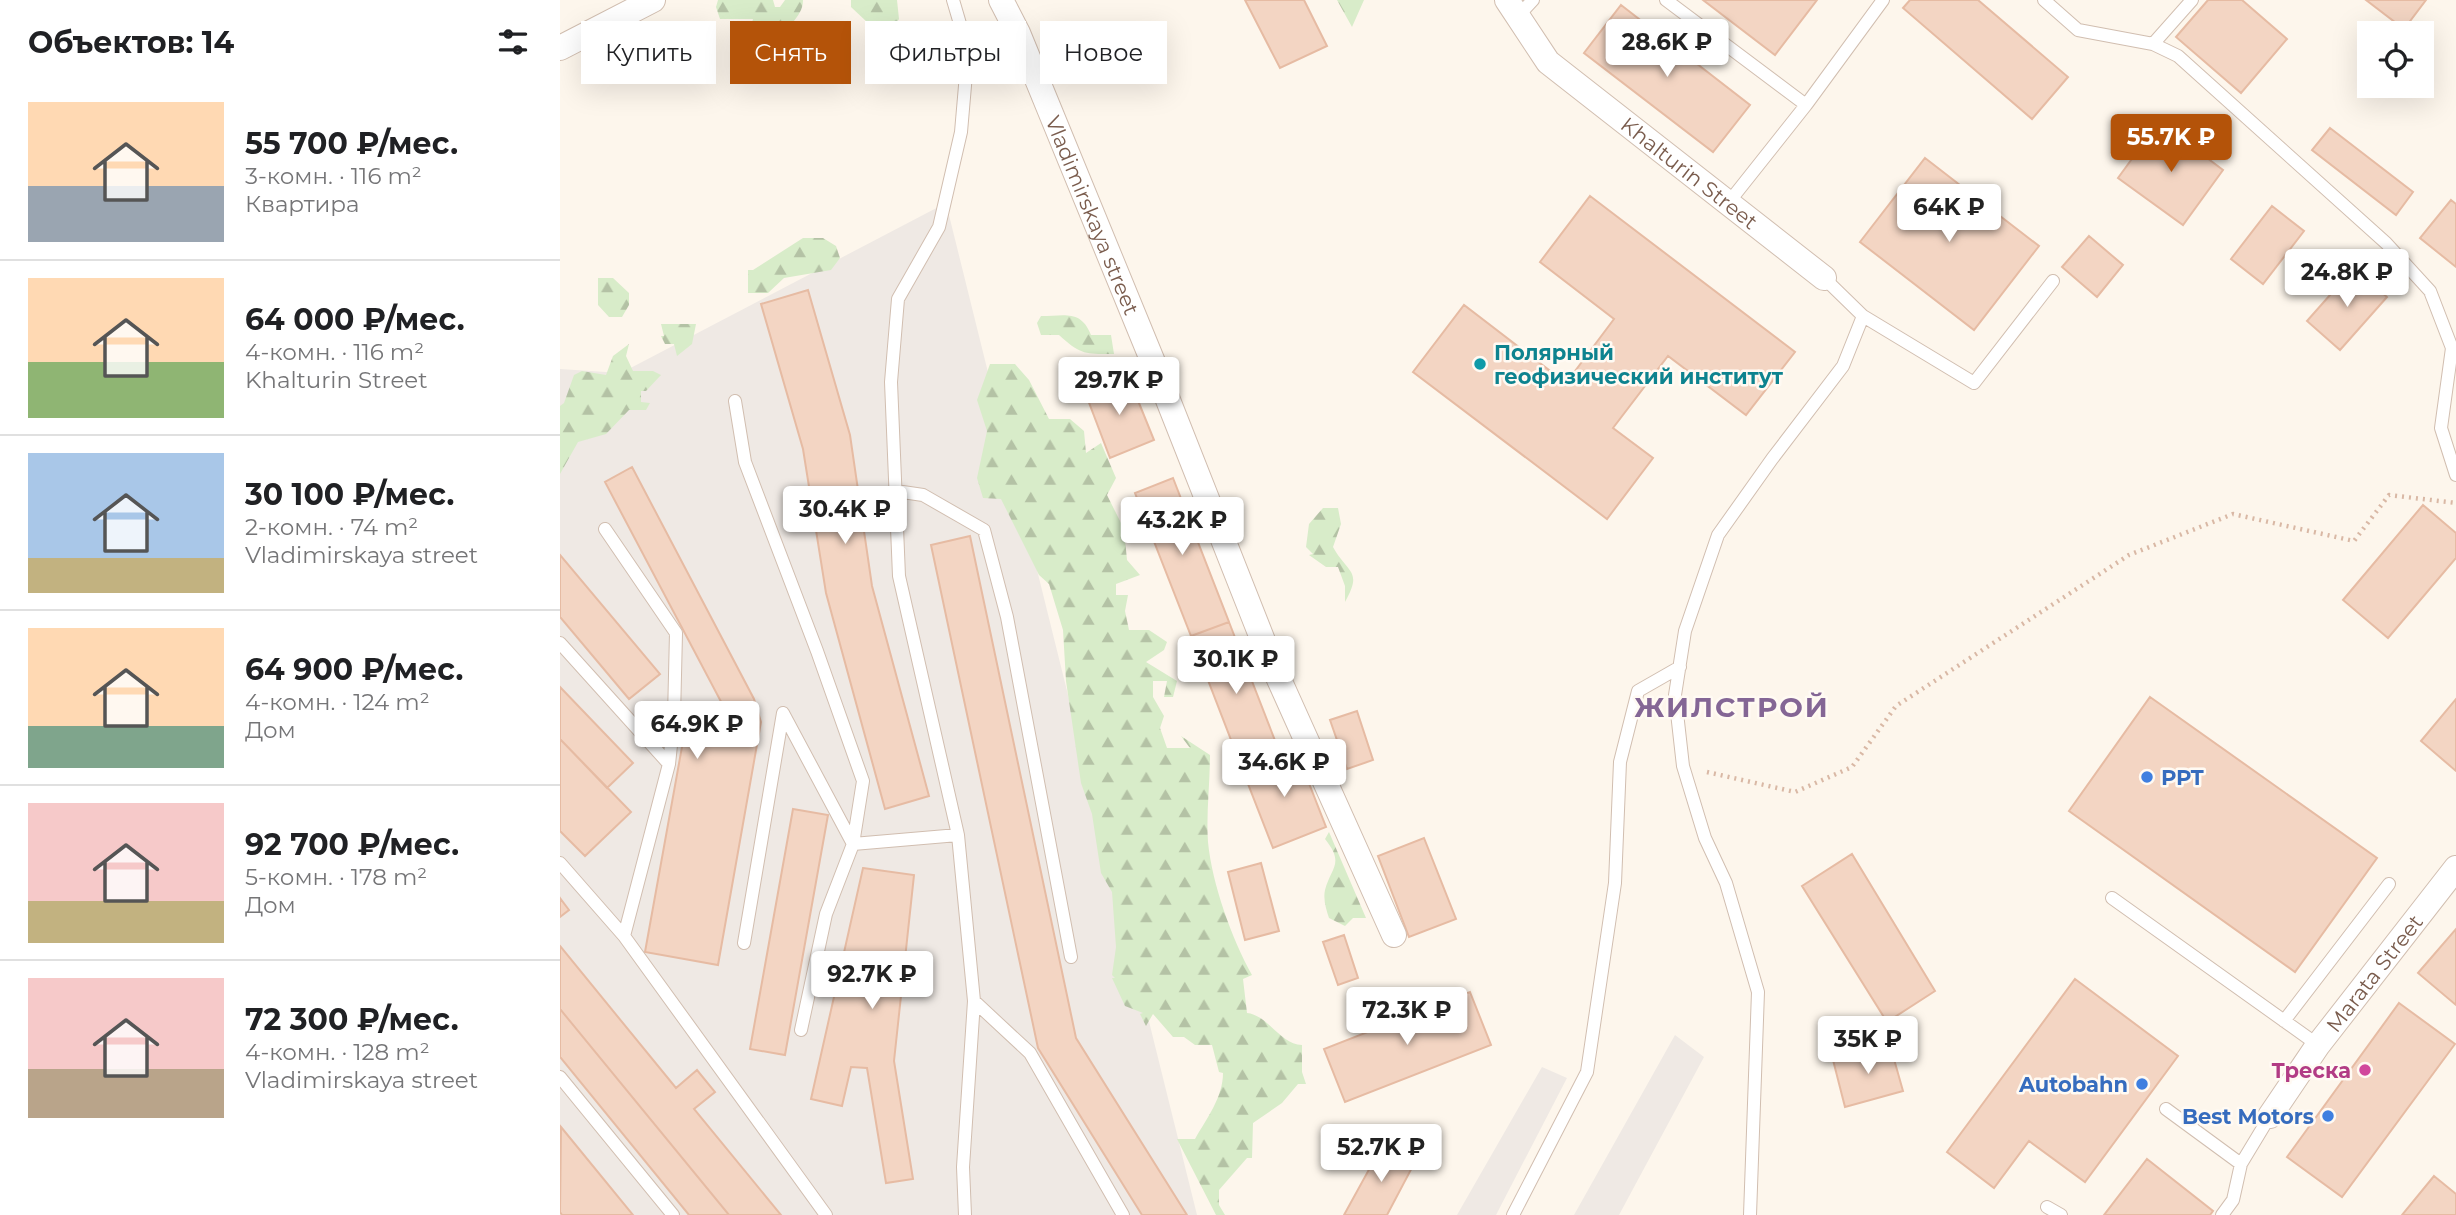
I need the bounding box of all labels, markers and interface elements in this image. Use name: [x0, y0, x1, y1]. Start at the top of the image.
pin: 28.6K ₽: [1602, 20, 1732, 79]
chip: Купить: [581, 21, 716, 84]
chip: Снять: [730, 21, 851, 84]
chip: Фильтры: [865, 21, 1026, 84]
chip: Новое: [1040, 21, 1167, 84]
map controls: [2357, 21, 2434, 98]
button: locate: [2357, 21, 2434, 98]
icon: filters: [494, 23, 532, 61]
text: Объектов: 14: [28, 24, 234, 61]
text: 28.6K ₽: [1622, 28, 1712, 56]
street label: Khalturin Street: [1616, 111, 1763, 234]
street label: Vladimirskaya street: [1041, 112, 1145, 318]
pin: 55.7K ₽: [2106, 114, 2236, 174]
text: 55.7K ₽: [2127, 123, 2215, 151]
text: 55 700 ₽/мес.: [245, 125, 458, 162]
icon: home: [84, 130, 168, 214]
text: 3-комн. · 116 m²: [245, 162, 422, 190]
pin: 64K ₽: [1900, 184, 1998, 244]
text: Квартира: [245, 190, 359, 218]
text: 64K ₽: [1913, 193, 1985, 221]
pin: 24.8K ₽: [2282, 250, 2412, 309]
text: 24.8K ₽: [2301, 258, 2393, 286]
text: 64 000 ₽/мес.: [245, 301, 465, 338]
icon: home: [84, 306, 168, 390]
text: 4-комн. · 116 m²: [245, 338, 424, 366]
place label: Полярный геофизический институт: [1494, 340, 1784, 389]
marker: Полярный геофизический институт: [1472, 356, 1488, 372]
pin: 29.7K ₽: [1054, 358, 1184, 417]
text: Khalturin Street: [245, 366, 428, 394]
text: 29.7K ₽: [1074, 366, 1164, 394]
text: 30 100 ₽/мес.: [245, 476, 454, 513]
icon: home: [84, 481, 168, 565]
pin: 30.4K ₽: [780, 486, 910, 546]
text: 30.4K ₽: [799, 495, 891, 523]
pin: 43.2K ₽: [1117, 498, 1247, 557]
text: 43.2K ₽: [1137, 506, 1227, 534]
text: 2-комн. · 74 m²: [245, 513, 418, 541]
text: Vladimirskaya street: [245, 541, 478, 569]
pin: 30.1K ₽: [1171, 636, 1301, 696]
text: 30.1K ₽: [1194, 645, 1278, 673]
text: 64 900 ₽/мес.: [245, 651, 463, 688]
icon: home: [84, 656, 168, 740]
text: 4-комн. · 124 m²: [245, 688, 430, 716]
district label: ЖИЛСТРОЙ: [1634, 690, 1830, 724]
pin: 64.9K ₽: [632, 702, 762, 761]
text: 64.9K ₽: [650, 710, 744, 738]
text: Дом: [245, 716, 296, 744]
pin: 34.6K ₽: [1219, 740, 1349, 799]
text: 34.6K ₽: [1238, 748, 1330, 776]
place label: РРТ: [2161, 765, 2204, 790]
marker: РРТ: [2139, 769, 2155, 785]
text: 92 700 ₽/мес.: [245, 826, 459, 863]
icon: home: [84, 831, 168, 915]
text: 5-комн. · 178 m²: [245, 863, 427, 891]
text: Дом: [245, 891, 296, 919]
street label: Marata Street: [2321, 909, 2428, 1037]
pin: 92.7K ₽: [807, 951, 937, 1011]
text: 92.7K ₽: [827, 960, 917, 988]
pin: 72.3K ₽: [1342, 988, 1472, 1047]
text: 72.3K ₽: [1362, 996, 1452, 1024]
text: 72 300 ₽/мес.: [245, 1001, 459, 1038]
icon: home: [84, 1006, 168, 1090]
pin: 35K ₽: [1819, 1016, 1917, 1076]
text: 35K ₽: [1834, 1025, 1902, 1053]
text: 4-комн. · 128 m²: [245, 1038, 430, 1066]
place label: Треска: [2271, 1058, 2351, 1083]
marker: Треска: [2357, 1062, 2373, 1078]
text: Vladimirskaya street: [245, 1066, 478, 1094]
place label: Autobahn: [2018, 1072, 2128, 1097]
marker: Autobahn: [2134, 1076, 2150, 1092]
place label: Best Motors: [2182, 1104, 2314, 1129]
marker: Best Motors: [2320, 1108, 2336, 1124]
pin: 52.7K ₽: [1316, 1124, 1446, 1184]
text: 52.7K ₽: [1337, 1133, 1425, 1161]

